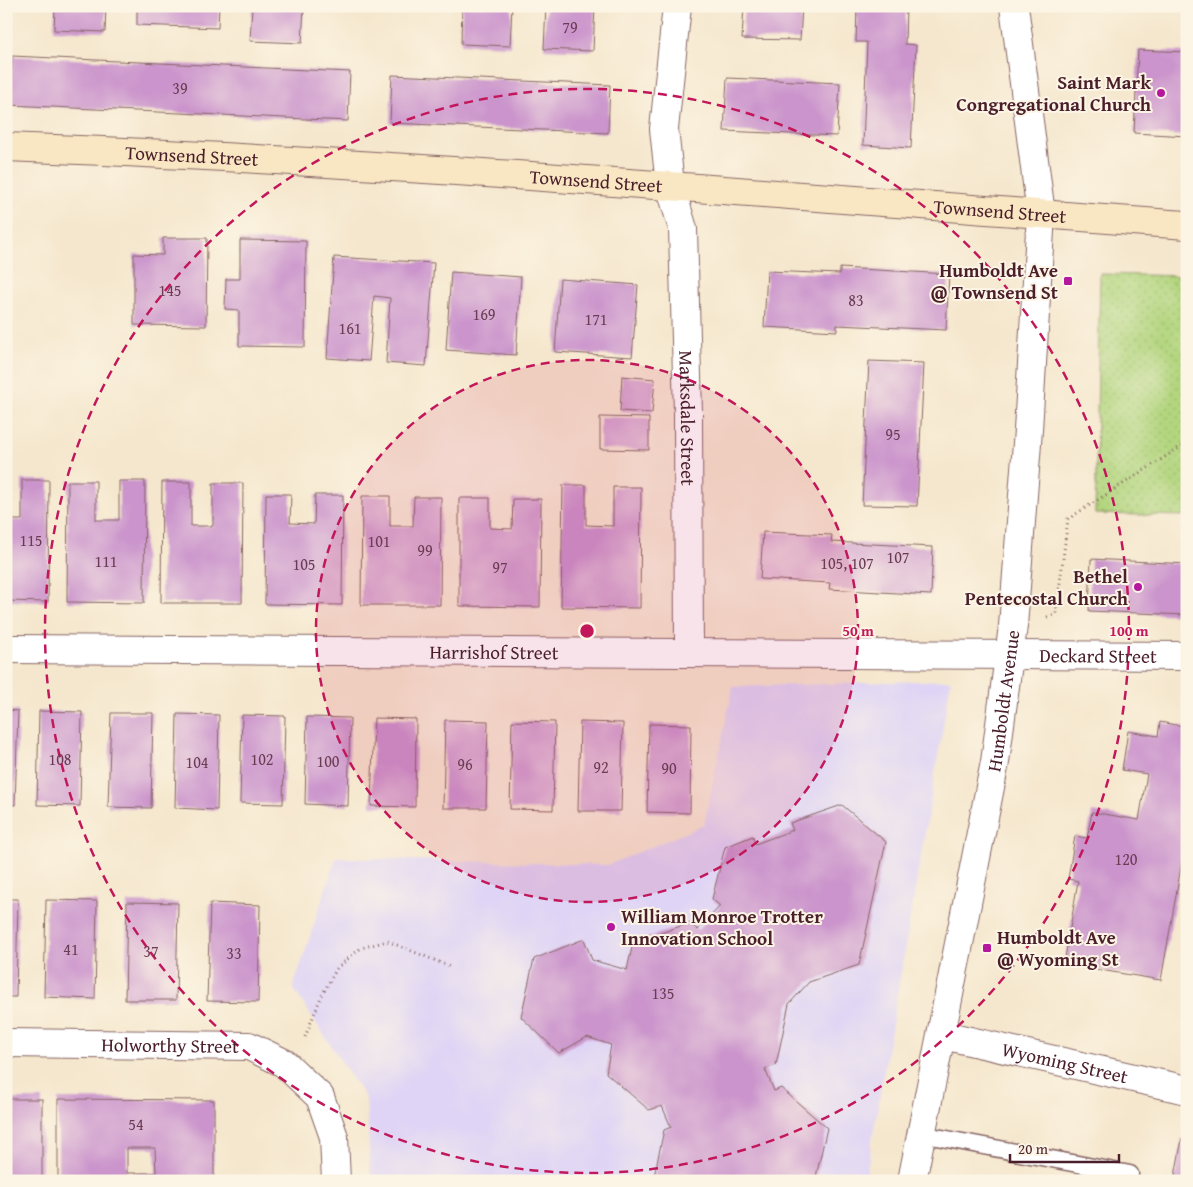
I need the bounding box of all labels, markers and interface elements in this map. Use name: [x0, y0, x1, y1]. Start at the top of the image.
house number: 79: [562, 15, 578, 39]
place label: Saint Mark Congregational Church: [956, 68, 1152, 118]
house number: 39: [172, 76, 188, 100]
marker: Saint Mark Congregational Church: [1155, 87, 1167, 99]
street label: Townsend Street: [125, 138, 259, 173]
street label: Townsend Street: [529, 162, 664, 199]
street label: Townsend Street: [932, 192, 1068, 230]
place label: Humboldt Ave @ Townsend St: [931, 256, 1059, 306]
marker: Humboldt Ave @ Townsend St: [1062, 275, 1074, 287]
house number: 145: [158, 278, 182, 302]
house number: 83: [848, 288, 864, 312]
house number: 169: [472, 302, 496, 326]
house number: 171: [584, 307, 608, 331]
house number: 161: [338, 316, 362, 340]
street label: Marksdale Street: [672, 350, 702, 486]
house number: 95: [885, 422, 901, 446]
house number: 115: [19, 528, 43, 552]
house number: 101: [367, 529, 391, 553]
house number: 99: [417, 538, 433, 562]
house number: 107: [886, 545, 910, 569]
house number: 111: [94, 549, 118, 573]
house number: 105, 107: [820, 551, 874, 575]
house number: 105: [292, 552, 316, 576]
house number: 97: [492, 555, 508, 579]
place label: Bethel Pentecostal Church: [965, 562, 1129, 612]
marker: Bethel Pentecostal Church: [1132, 581, 1144, 593]
text: 50 m: [842, 620, 874, 641]
text: 100 m: [1109, 620, 1149, 641]
centre of rings: [578, 622, 596, 640]
street label: Humboldt Avenue: [979, 628, 1026, 774]
street label: Harrishof Street: [429, 638, 559, 666]
street label: Deckard Street: [1039, 641, 1157, 670]
house number: 108: [48, 747, 72, 771]
house number: 102: [250, 747, 274, 771]
house number: 100: [316, 749, 340, 773]
house number: 104: [185, 750, 209, 774]
house number: 96: [457, 752, 473, 776]
house number: 92: [593, 755, 609, 779]
house number: 90: [661, 756, 677, 780]
house number: 120: [1114, 847, 1138, 871]
place label: William Monroe Trotter Innovation School: [621, 902, 823, 952]
marker: William Monroe Trotter Innovation School: [605, 921, 617, 933]
place label: Humboldt Ave @ Wyoming St: [997, 923, 1119, 973]
house number: 41: [63, 937, 79, 961]
house number: 37: [143, 939, 159, 963]
house number: 33: [226, 941, 242, 965]
marker: Humboldt Ave @ Wyoming St: [981, 942, 993, 954]
house number: 135: [651, 981, 675, 1005]
street label: Holworthy Street: [101, 1030, 239, 1060]
street label: Wyoming Street: [999, 1035, 1131, 1090]
house number: 54: [128, 1112, 144, 1136]
scale bar: [1010, 1132, 1119, 1164]
text: 20 m: [1018, 1138, 1049, 1159]

